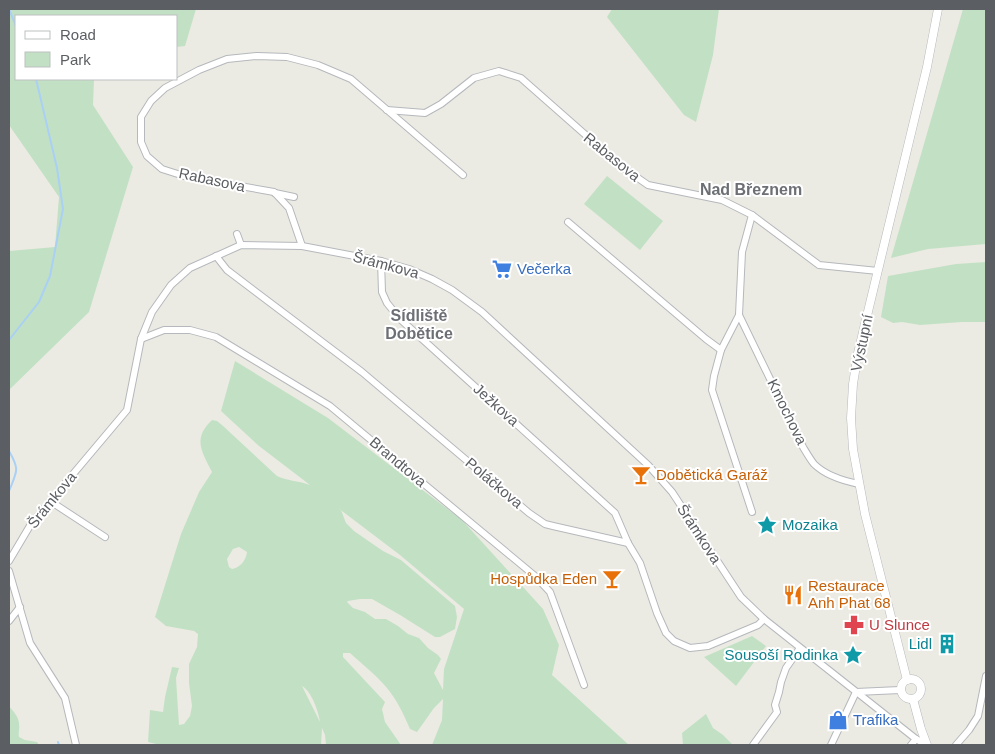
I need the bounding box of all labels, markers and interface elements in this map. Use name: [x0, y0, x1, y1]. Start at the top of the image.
legend: [15, 15, 178, 80]
text: Road: [60, 26, 96, 43]
text: Park: [60, 51, 91, 68]
street label: Rabasova: [581, 129, 644, 185]
street label: Rabasova: [177, 164, 248, 195]
district label: Nad Březnem: [700, 181, 802, 198]
street label: Šrámkova: [351, 248, 422, 282]
supermarket icon: Večerka: [491, 258, 513, 280]
place label: Večerka: [517, 260, 572, 277]
district label: Sídliště Dobětice: [385, 307, 453, 342]
street label: Výstupní: [847, 312, 876, 373]
street label: Kmochova: [764, 376, 811, 448]
street label: Ježkova: [470, 380, 523, 430]
street label: Brandtova: [367, 433, 430, 491]
street label: Poláčkova: [462, 454, 527, 512]
bar icon: Dobětická Garáž: [630, 464, 652, 486]
place label: Dobětická Garáž: [656, 466, 768, 483]
street label: Šrámkova: [24, 468, 80, 531]
street label: Šrámkova: [674, 501, 725, 567]
place icon: Mozaika: [756, 514, 778, 536]
place label: Mozaika: [782, 516, 839, 533]
bar icon: Hospůdka Eden: [601, 568, 623, 590]
place label: Hospůdka Eden: [490, 570, 597, 587]
place label: Restaurace Anh Phat 68: [808, 577, 891, 611]
restaurant icon: Restaurace Anh Phat 68: [782, 584, 804, 606]
pharmacy icon: U Slunce: [843, 614, 865, 636]
place label: U Slunce: [869, 616, 930, 633]
building icon: Lidl: [936, 633, 958, 655]
place label: Lidl: [909, 635, 932, 652]
place icon: Sousoší Rodinka: [842, 644, 864, 666]
place label: Sousoší Rodinka: [725, 646, 839, 663]
shop icon: Trafika: [827, 709, 849, 731]
place label: Trafika: [853, 711, 899, 728]

